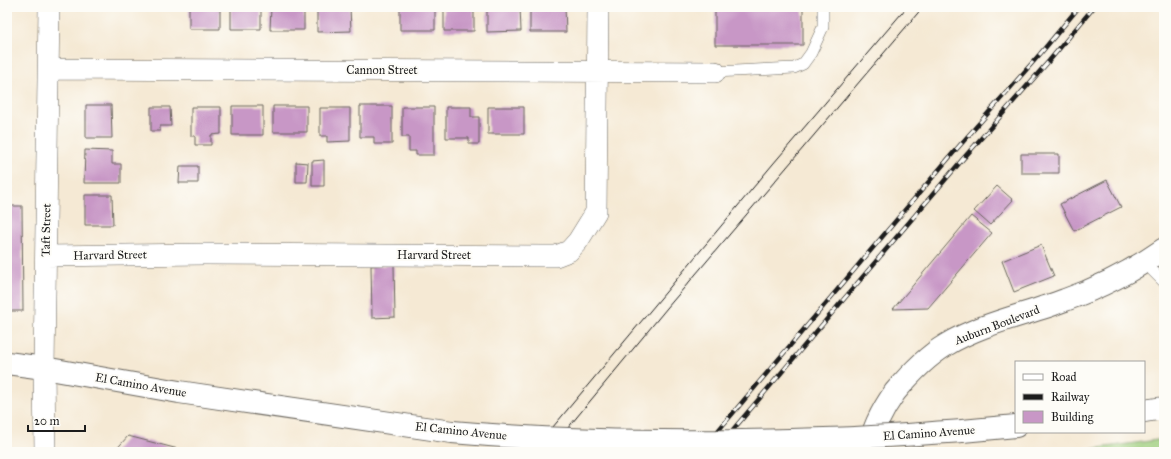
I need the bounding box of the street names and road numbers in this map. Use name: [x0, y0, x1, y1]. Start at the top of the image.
street label: Cannon Street: [346, 63, 418, 77]
street label: Taft Street: [39, 203, 53, 257]
street label: Harvard Street: [73, 247, 148, 263]
street label: Harvard Street: [397, 248, 472, 262]
street label: Auburn Boulevard: [952, 302, 1042, 348]
street label: El Camino Avenue: [94, 370, 188, 400]
street label: El Camino Avenue: [414, 419, 508, 443]
street label: El Camino Avenue: [882, 423, 976, 443]

